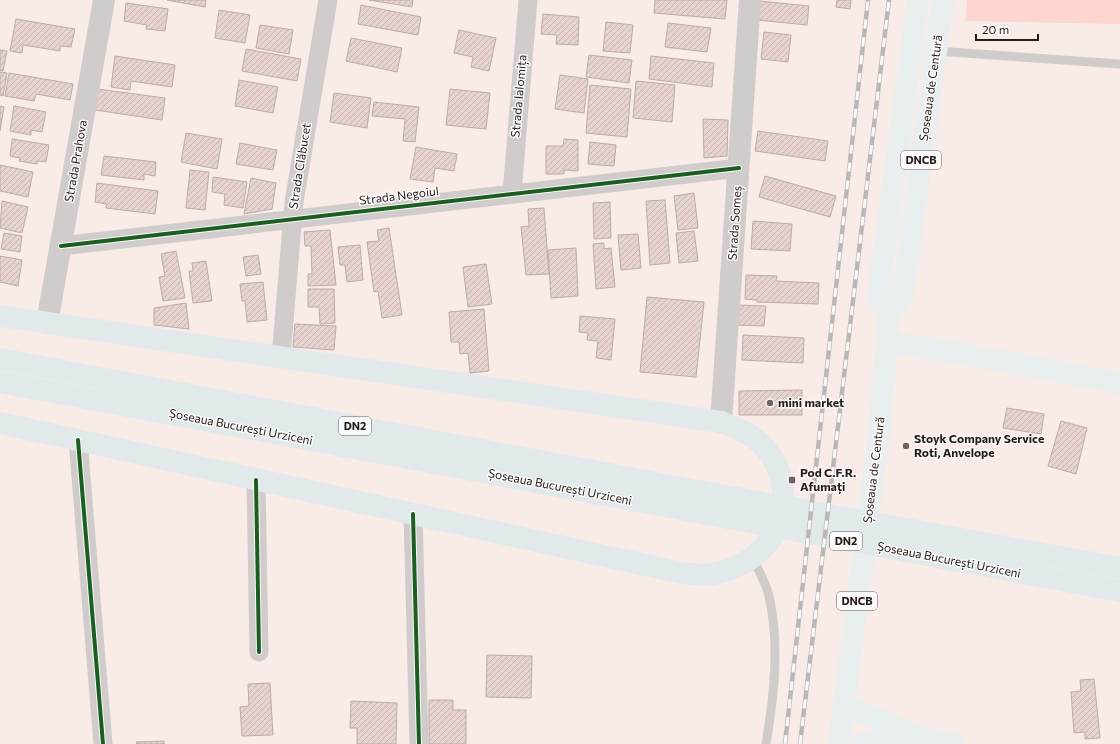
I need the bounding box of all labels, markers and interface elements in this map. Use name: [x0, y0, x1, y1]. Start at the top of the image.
scale bar: [976, 16, 1038, 42]
text: 20 m: [982, 22, 1009, 36]
street label: Șoseaua de Centură: [916, 34, 945, 142]
street label: Strada Ialomița: [507, 54, 530, 138]
street label: Strada Prahova: [61, 119, 89, 203]
street label: Strada Clăbucet: [285, 122, 313, 210]
road number: DNCB: [901, 151, 941, 169]
street label: Strada Negoiul: [358, 183, 439, 207]
street label: Strada Someș: [724, 185, 745, 261]
place label: mini market: [778, 395, 844, 409]
marker: mini market: [765, 398, 775, 408]
street label: Șoseaua București Urziceni: [168, 405, 314, 448]
street label: Șoseaua de Centură: [860, 416, 887, 524]
road number: DN2: [339, 417, 371, 435]
place label: Stoyk Company Service Roti, Anvelope: [914, 431, 1044, 459]
marker: Stoyk Company Service Roti, Anvelope: [901, 441, 911, 451]
street label: Șoseaua București Urziceni: [487, 465, 633, 508]
place label: Pod C.F.R. Afumați: [800, 465, 856, 494]
marker: Pod C.F.R. Afumați: [787, 475, 797, 485]
road number: DN2: [830, 532, 862, 550]
street label: Șoseaua București Urziceni: [876, 538, 1022, 581]
road number: DNCB: [837, 592, 877, 610]

